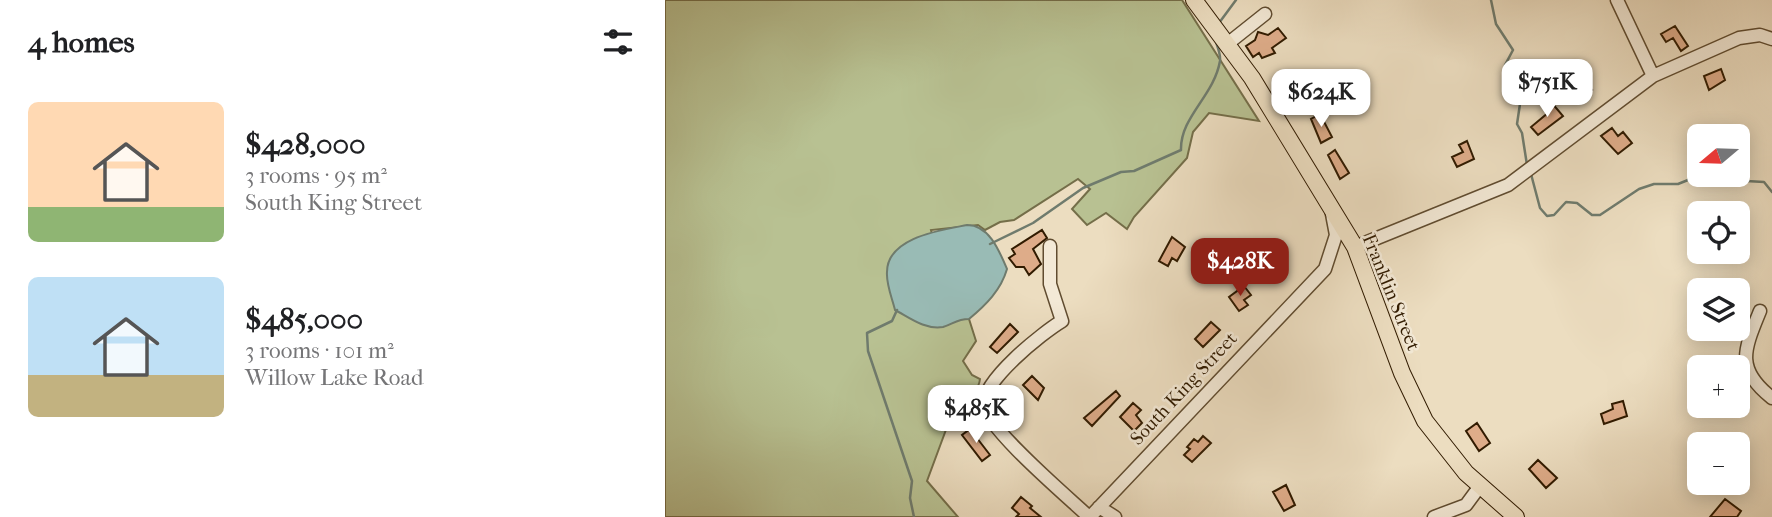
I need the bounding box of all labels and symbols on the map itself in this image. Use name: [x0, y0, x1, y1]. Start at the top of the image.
pin: $751K: [1498, 60, 1596, 119]
pin: $624K: [1272, 69, 1370, 129]
north arrow: [1687, 124, 1750, 187]
street label: Franklin Street: [1358, 231, 1425, 354]
pin: $428K: [1191, 238, 1289, 298]
street label: South King Street: [1126, 328, 1242, 450]
pin: $485K: [927, 386, 1025, 445]

